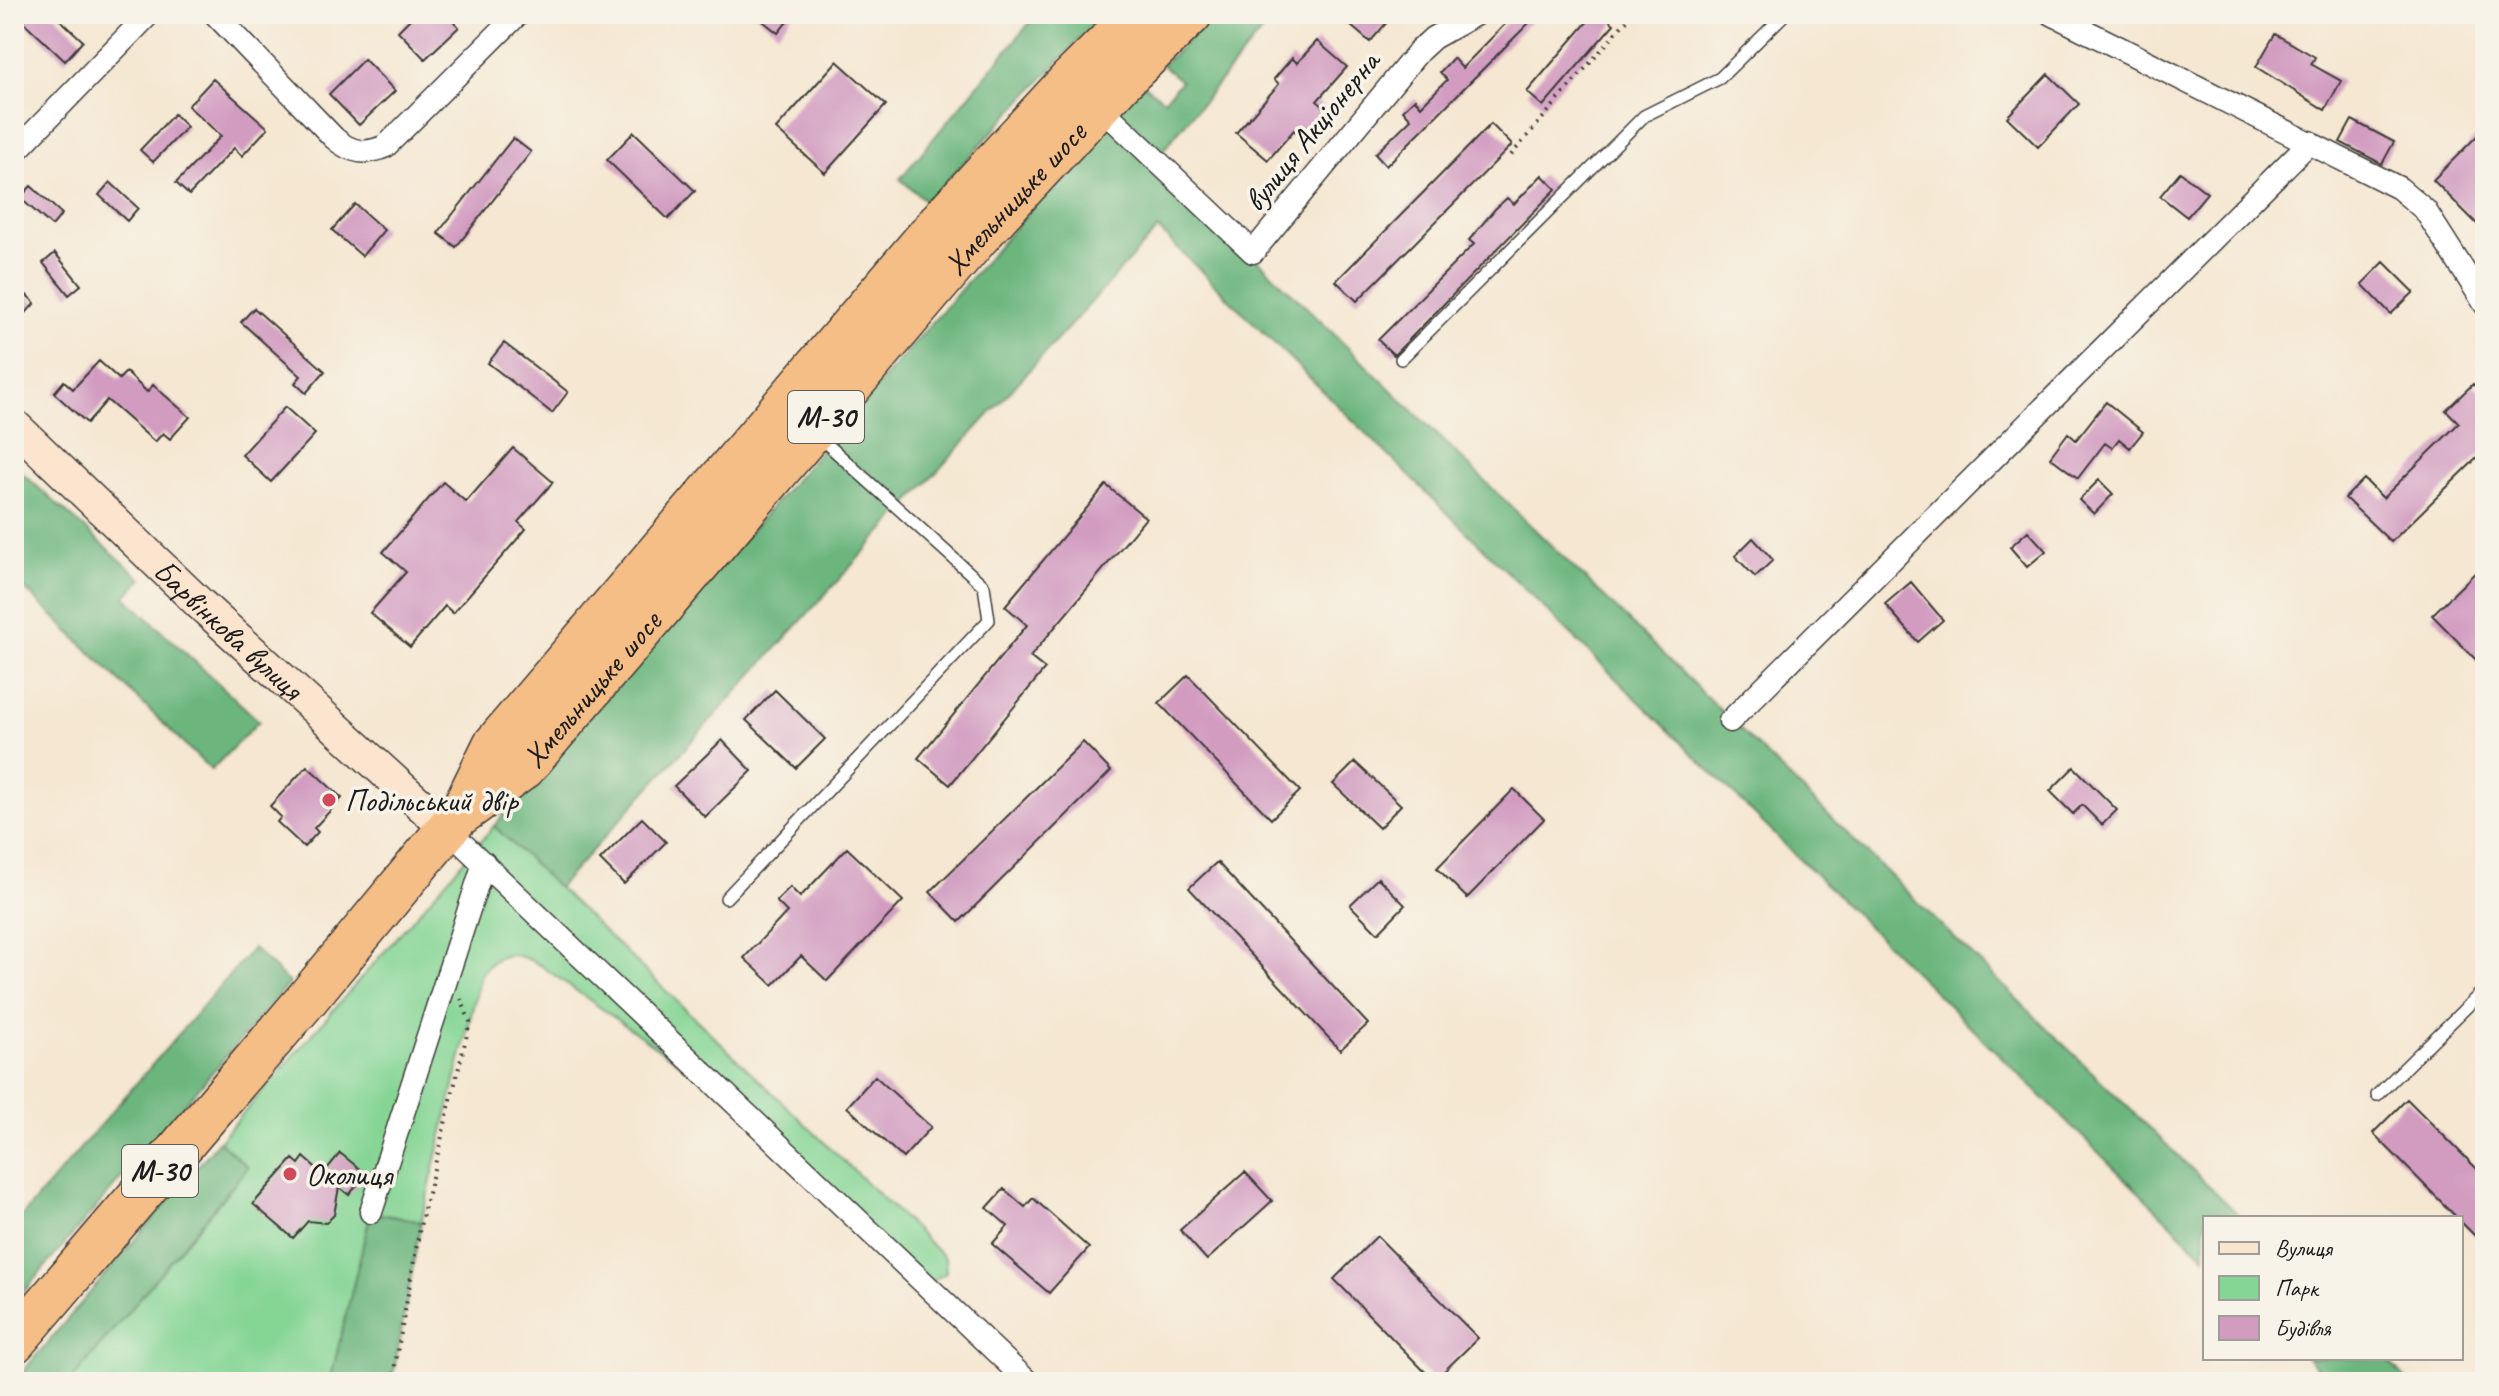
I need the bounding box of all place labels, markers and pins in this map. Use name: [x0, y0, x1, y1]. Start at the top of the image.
place label: Подільський двір: [345, 780, 520, 821]
marker: Подільський двір: [320, 791, 338, 809]
place label: Околиця: [306, 1154, 394, 1195]
marker: Околиця: [281, 1165, 299, 1183]

